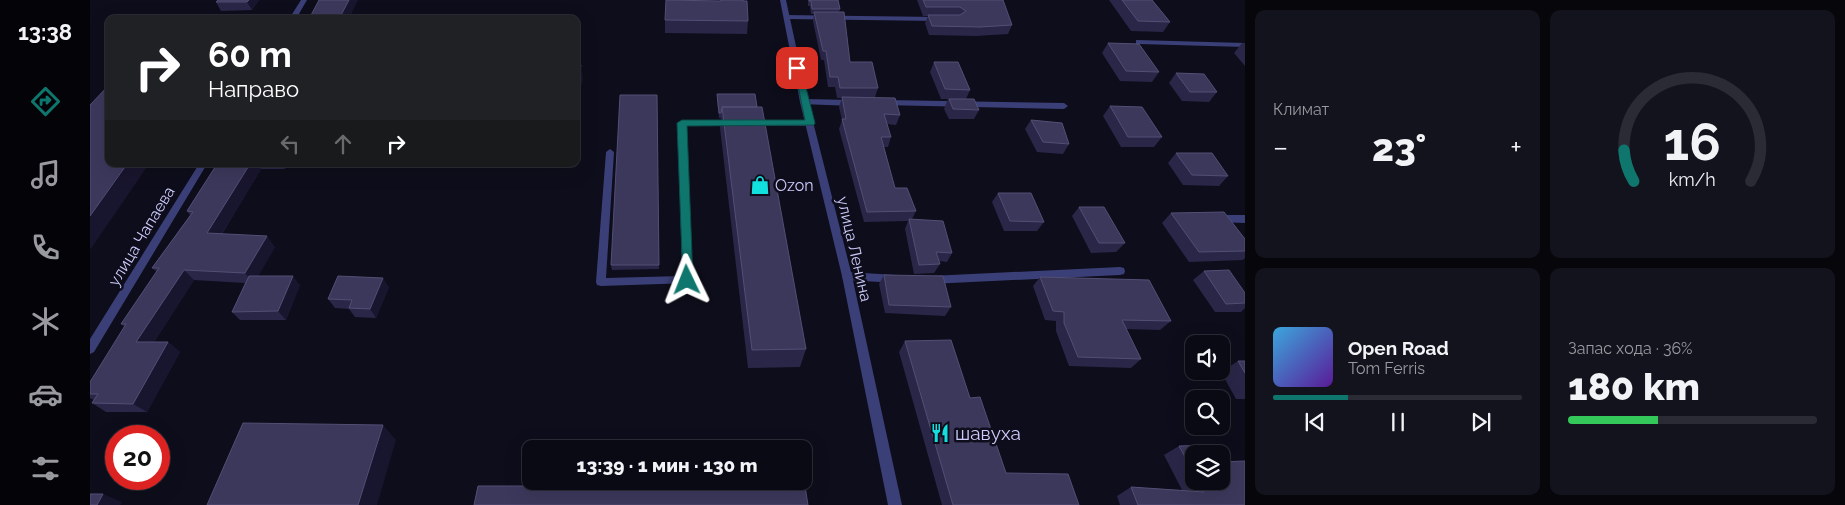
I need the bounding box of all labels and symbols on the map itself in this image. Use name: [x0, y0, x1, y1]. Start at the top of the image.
pin: [776, 47, 818, 89]
shop icon: Ozon: [749, 174, 771, 196]
place label: Ozon: [775, 176, 814, 195]
street label: улица Чапаева: [104, 183, 179, 290]
street label: улица Ленина: [833, 195, 876, 304]
position arrow: [660, 253, 712, 305]
restaurant icon: шавуха: [929, 422, 951, 444]
place label: шавуха: [955, 422, 1021, 444]
speed limit sign: 20: [105, 425, 170, 490]

